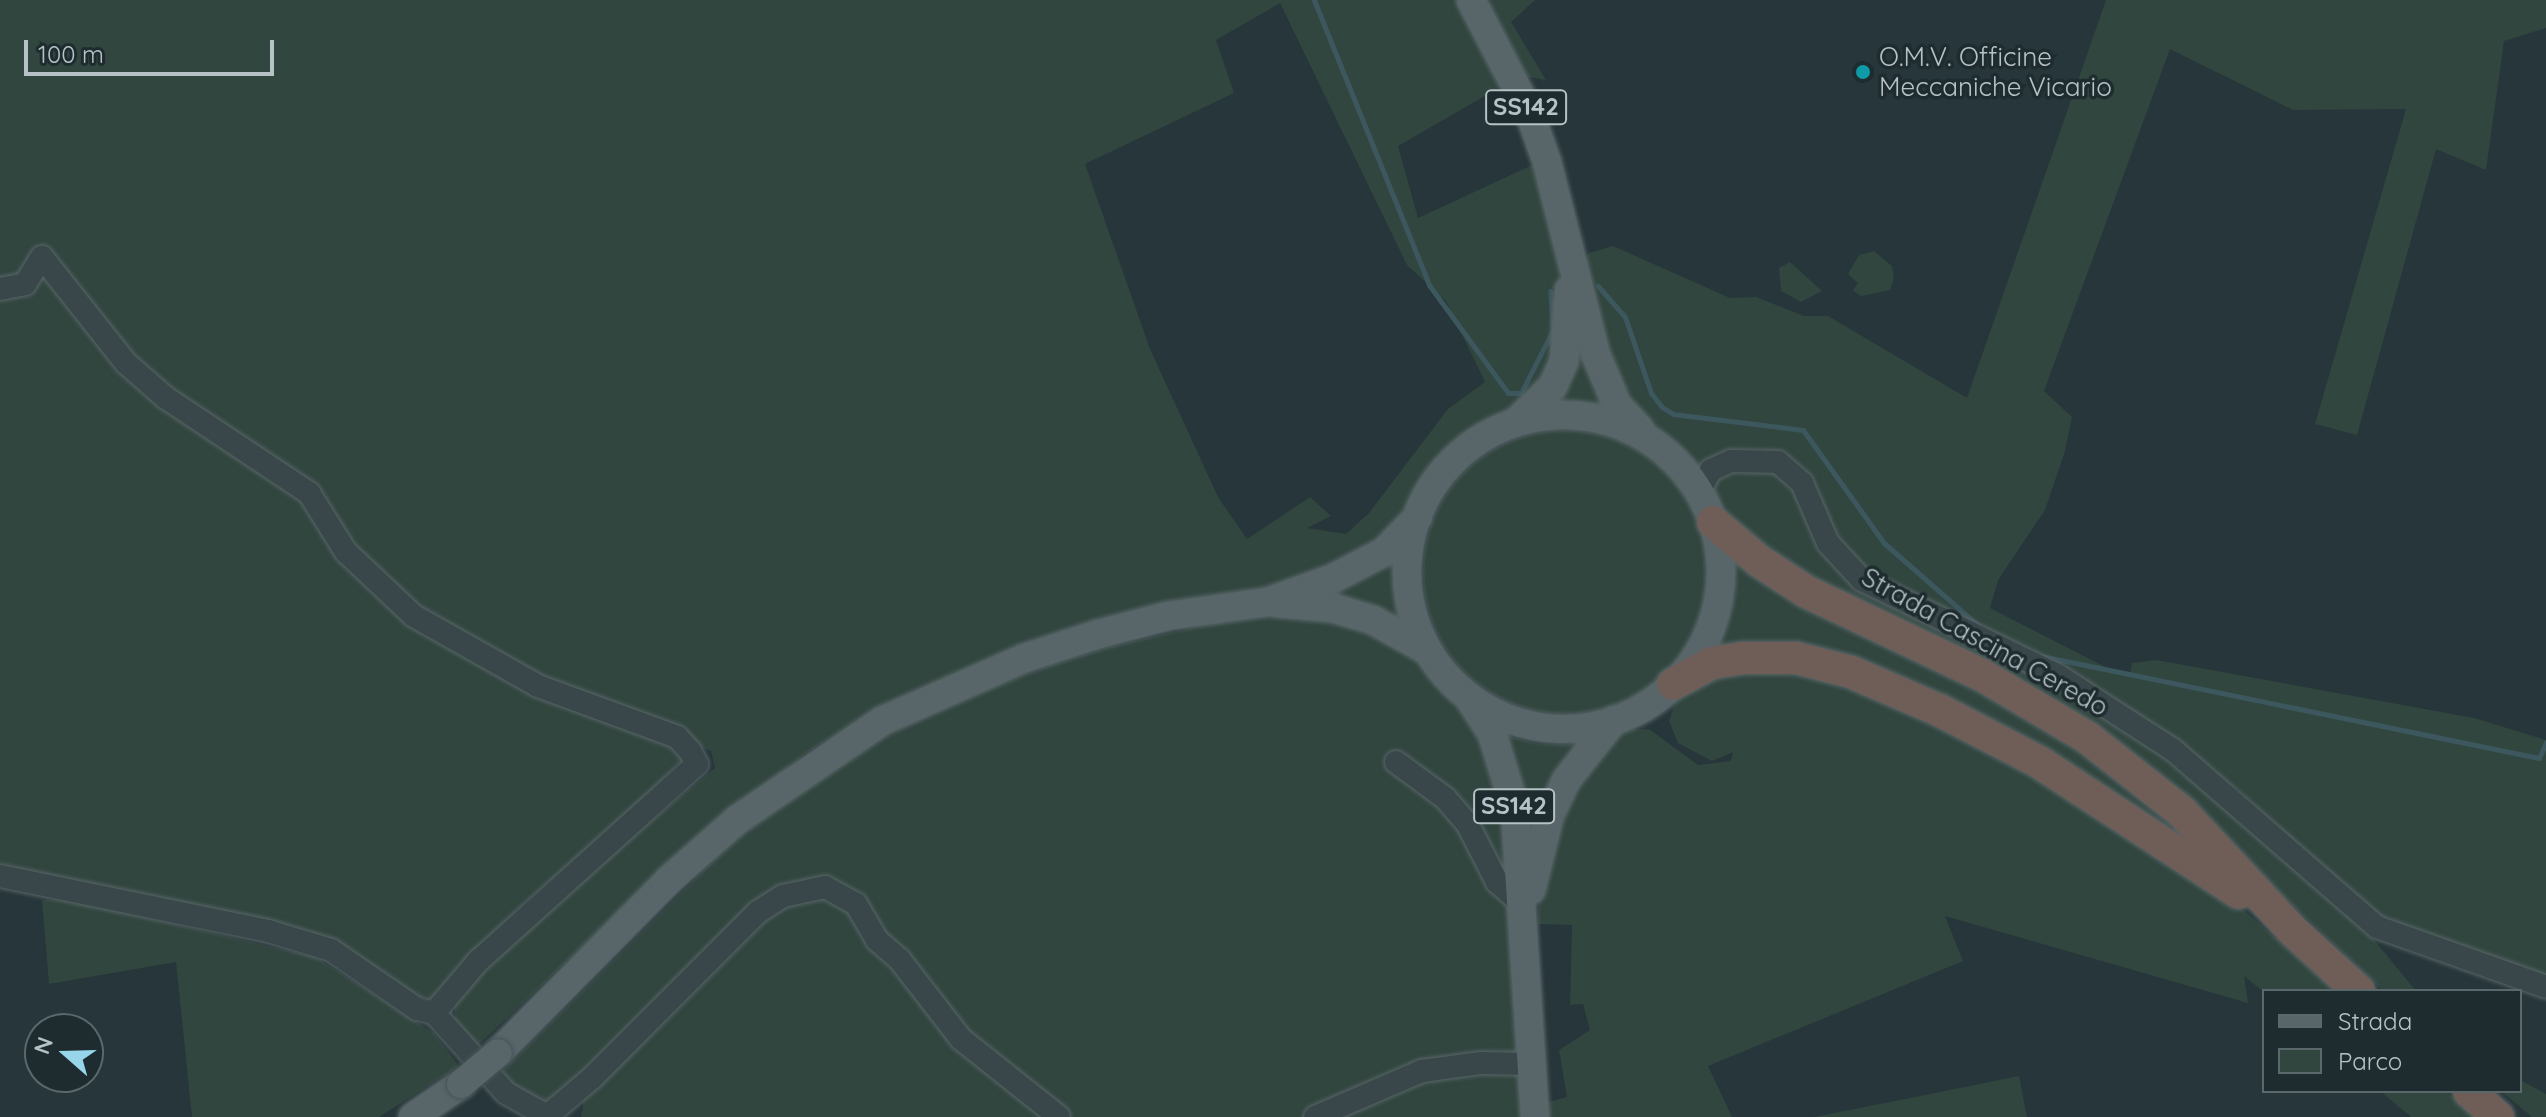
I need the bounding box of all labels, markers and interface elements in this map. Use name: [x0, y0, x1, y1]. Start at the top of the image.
scale bar: [28, 24, 278, 74]
text: 100 m: [38, 39, 104, 69]
place label: O.M.V. Officine Meccaniche Vicario: [1879, 41, 2112, 102]
marker: O.M.V. Officine Meccaniche Vicario: [1854, 63, 1872, 81]
road number: SS142: [1484, 87, 1568, 127]
street label: Strada Cascina Ceredo: [1856, 561, 2114, 723]
road number: SS142: [1472, 786, 1556, 826]
legend: [2262, 989, 2522, 1093]
text: Strada: [2338, 1006, 2412, 1036]
north arrow: [24, 1013, 104, 1093]
text: N: [27, 1033, 59, 1058]
text: Parco: [2338, 1046, 2402, 1076]

